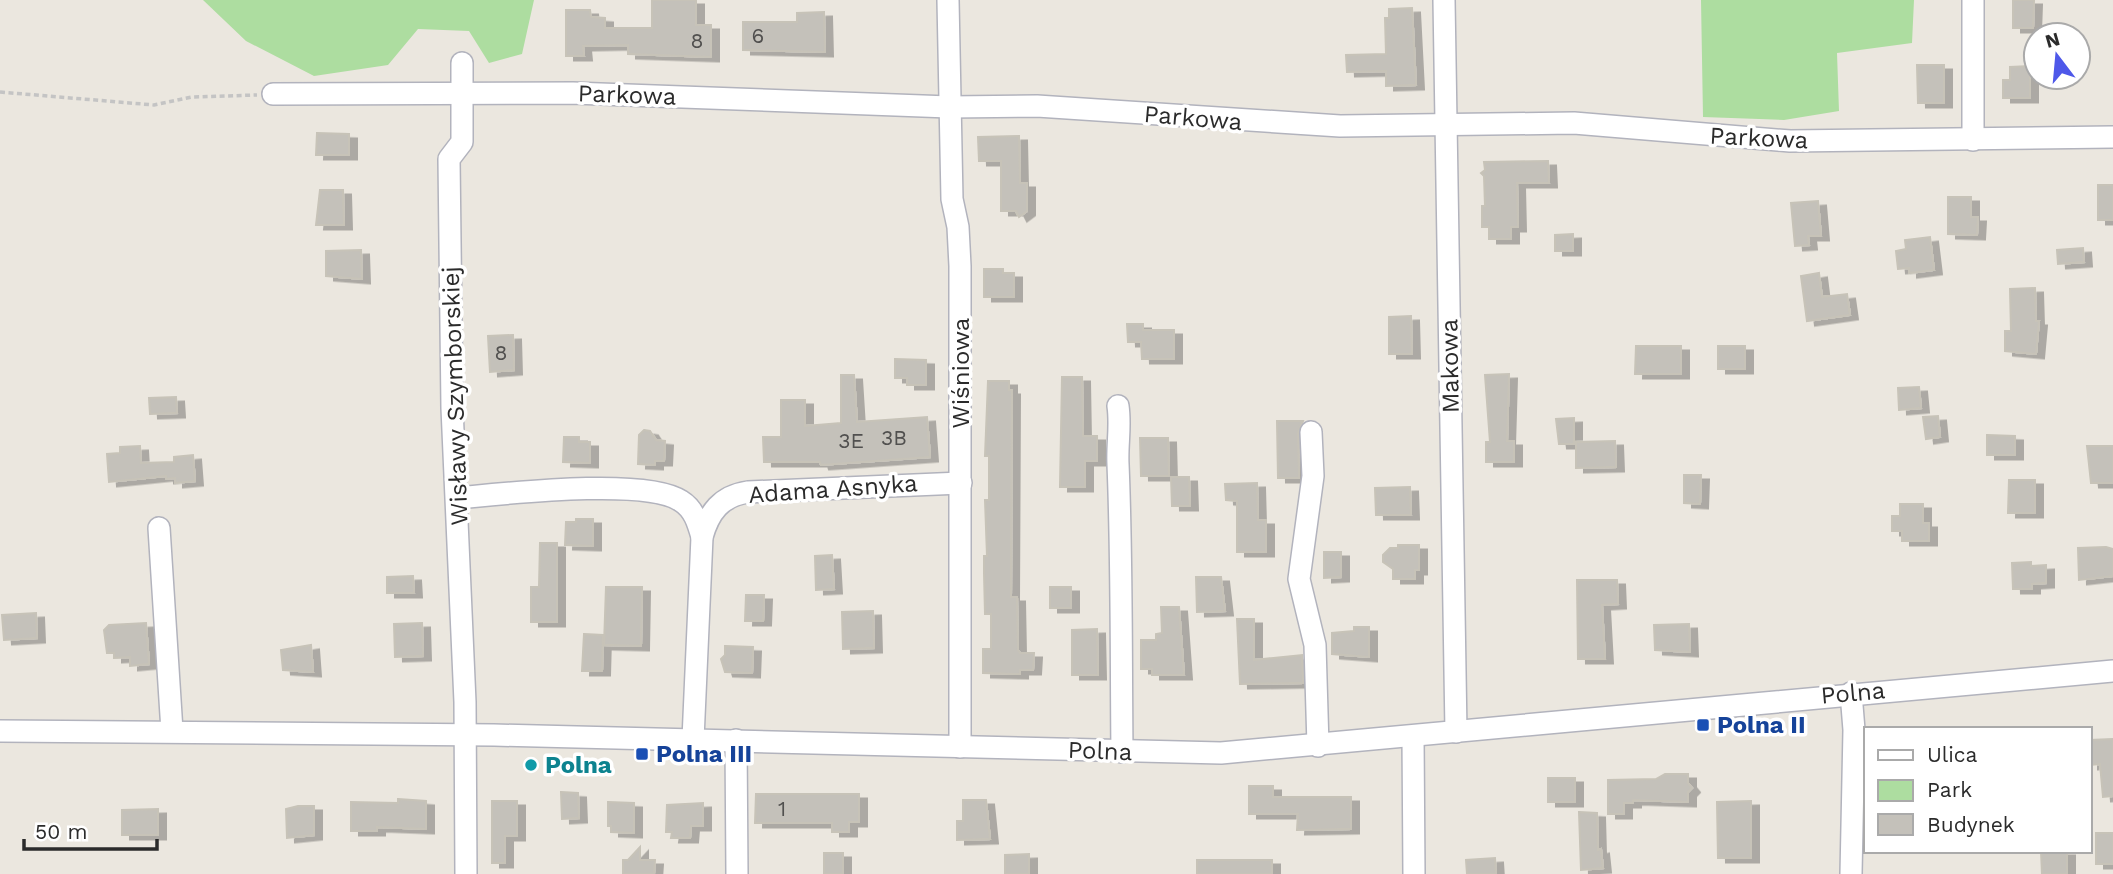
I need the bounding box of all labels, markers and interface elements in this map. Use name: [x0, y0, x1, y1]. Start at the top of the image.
north arrow: [2022, 21, 2092, 91]
house number: 6: [752, 23, 764, 48]
text: N: [2043, 27, 2062, 53]
house number: 8: [691, 28, 703, 53]
street label: Parkowa: [577, 79, 677, 111]
street label: Parkowa: [1143, 100, 1243, 136]
street label: Parkowa: [1709, 121, 1809, 155]
street label: Wisławy Szymborskiej: [436, 266, 474, 526]
street label: Wiśniowa: [947, 318, 975, 428]
street label: Makowa: [1435, 319, 1465, 413]
house number: 8: [495, 340, 507, 365]
house number: 3B: [881, 425, 907, 450]
house number: 3E: [838, 428, 864, 453]
street label: Adama Asnyka: [747, 469, 919, 509]
street label: Polna: [1820, 676, 1886, 710]
place label: Polna II: [1717, 711, 1806, 739]
marker: Polna II: [1695, 717, 1711, 733]
legend: [1864, 727, 2092, 853]
street label: Polna: [1067, 736, 1133, 766]
place label: Polna III: [656, 740, 752, 768]
text: Ulica: [1927, 742, 1978, 767]
marker: Polna III: [634, 746, 650, 762]
place label: Polna: [545, 751, 612, 779]
marker: Polna: [523, 757, 539, 773]
text: Park: [1927, 777, 1972, 802]
house number: 1: [778, 796, 786, 821]
scale bar: [24, 808, 158, 852]
text: Budynek: [1927, 812, 2015, 837]
text: 50 m: [35, 819, 87, 844]

